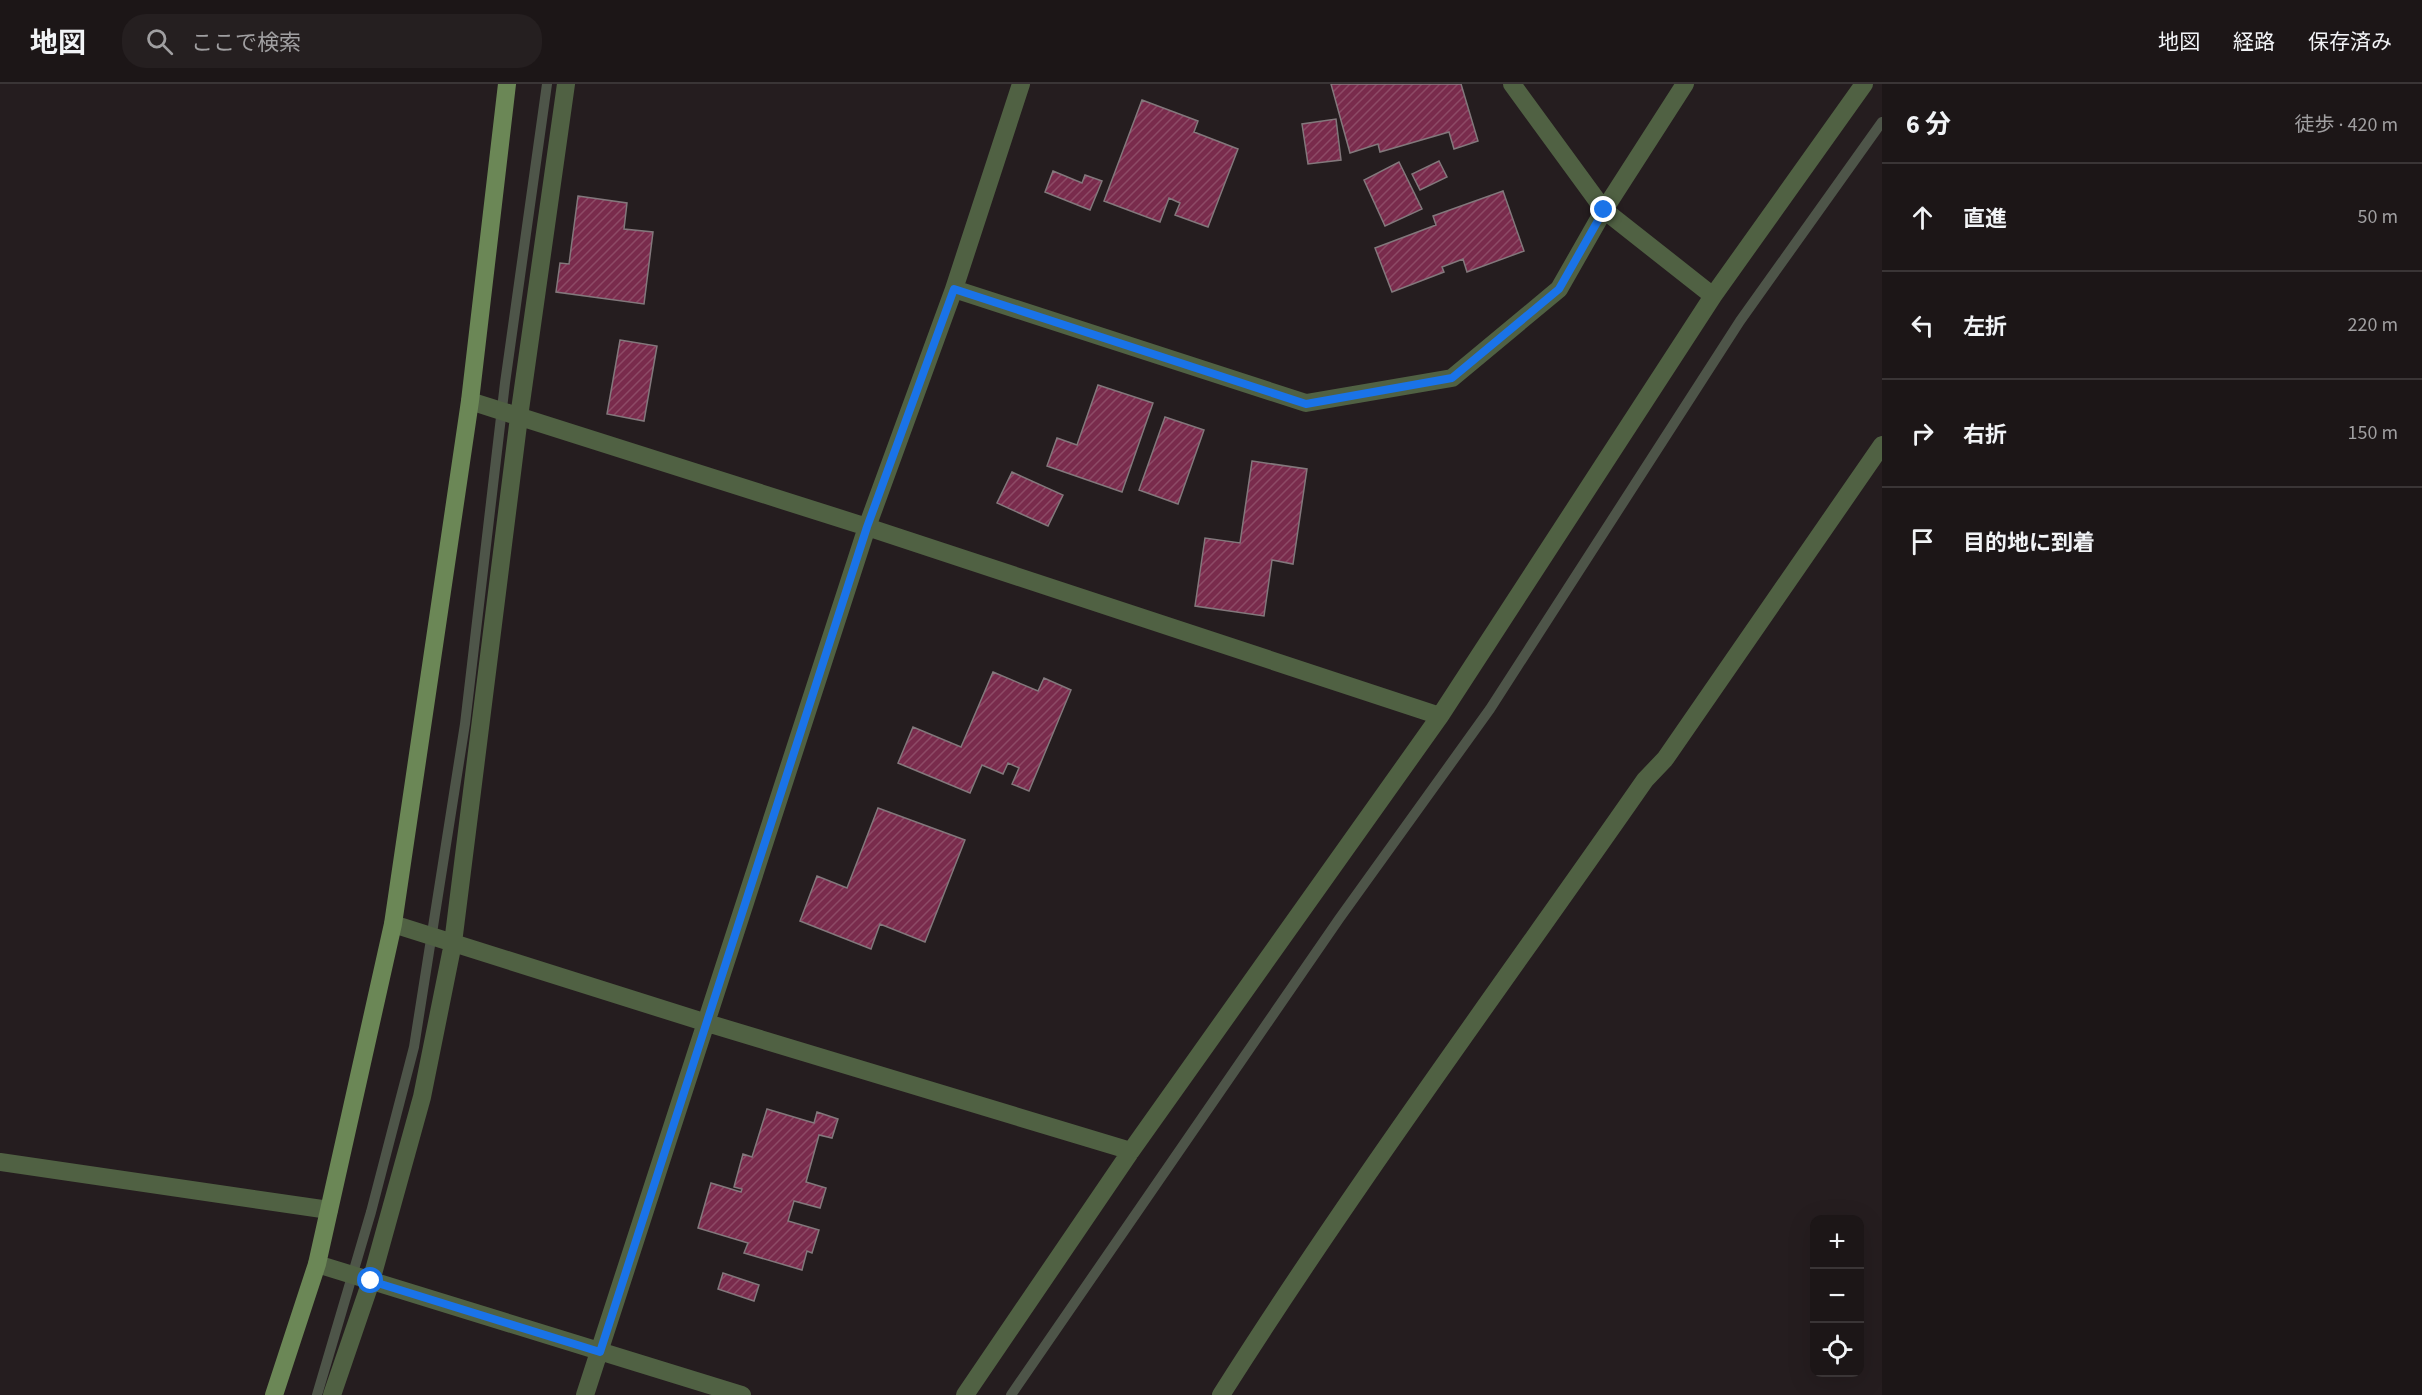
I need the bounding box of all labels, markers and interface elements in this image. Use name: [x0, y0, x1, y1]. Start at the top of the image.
search box: [122, 14, 542, 68]
text: 地図: [30, 23, 86, 63]
icon: search: [143, 25, 176, 58]
text: ここで検索: [191, 27, 301, 59]
text: 地図: [2158, 27, 2200, 57]
text: 経路: [2233, 27, 2275, 57]
text: 保存済み: [2308, 27, 2392, 57]
text: 6 分: [1906, 106, 1951, 143]
text: 徒歩 · 420 m: [2295, 111, 2398, 139]
route end: [1590, 196, 1616, 222]
icon: ahead: [1906, 201, 1939, 234]
text: 直進: [1963, 203, 2007, 235]
text: 50 m: [2358, 203, 2398, 231]
icon: left: [1906, 309, 1939, 342]
text: 左折: [1963, 311, 2007, 343]
text: 220 m: [2348, 311, 2398, 339]
icon: right: [1906, 417, 1939, 450]
text: 右折: [1963, 419, 2007, 451]
text: 150 m: [2348, 419, 2398, 447]
icon: arrive: [1906, 525, 1939, 558]
text: 目的地に到着: [1963, 527, 2095, 559]
map controls: [1810, 1215, 1864, 1377]
button: +: [1810, 1215, 1864, 1269]
route start: [357, 1267, 383, 1293]
button: −: [1810, 1269, 1864, 1323]
button: locate: [1810, 1323, 1864, 1377]

